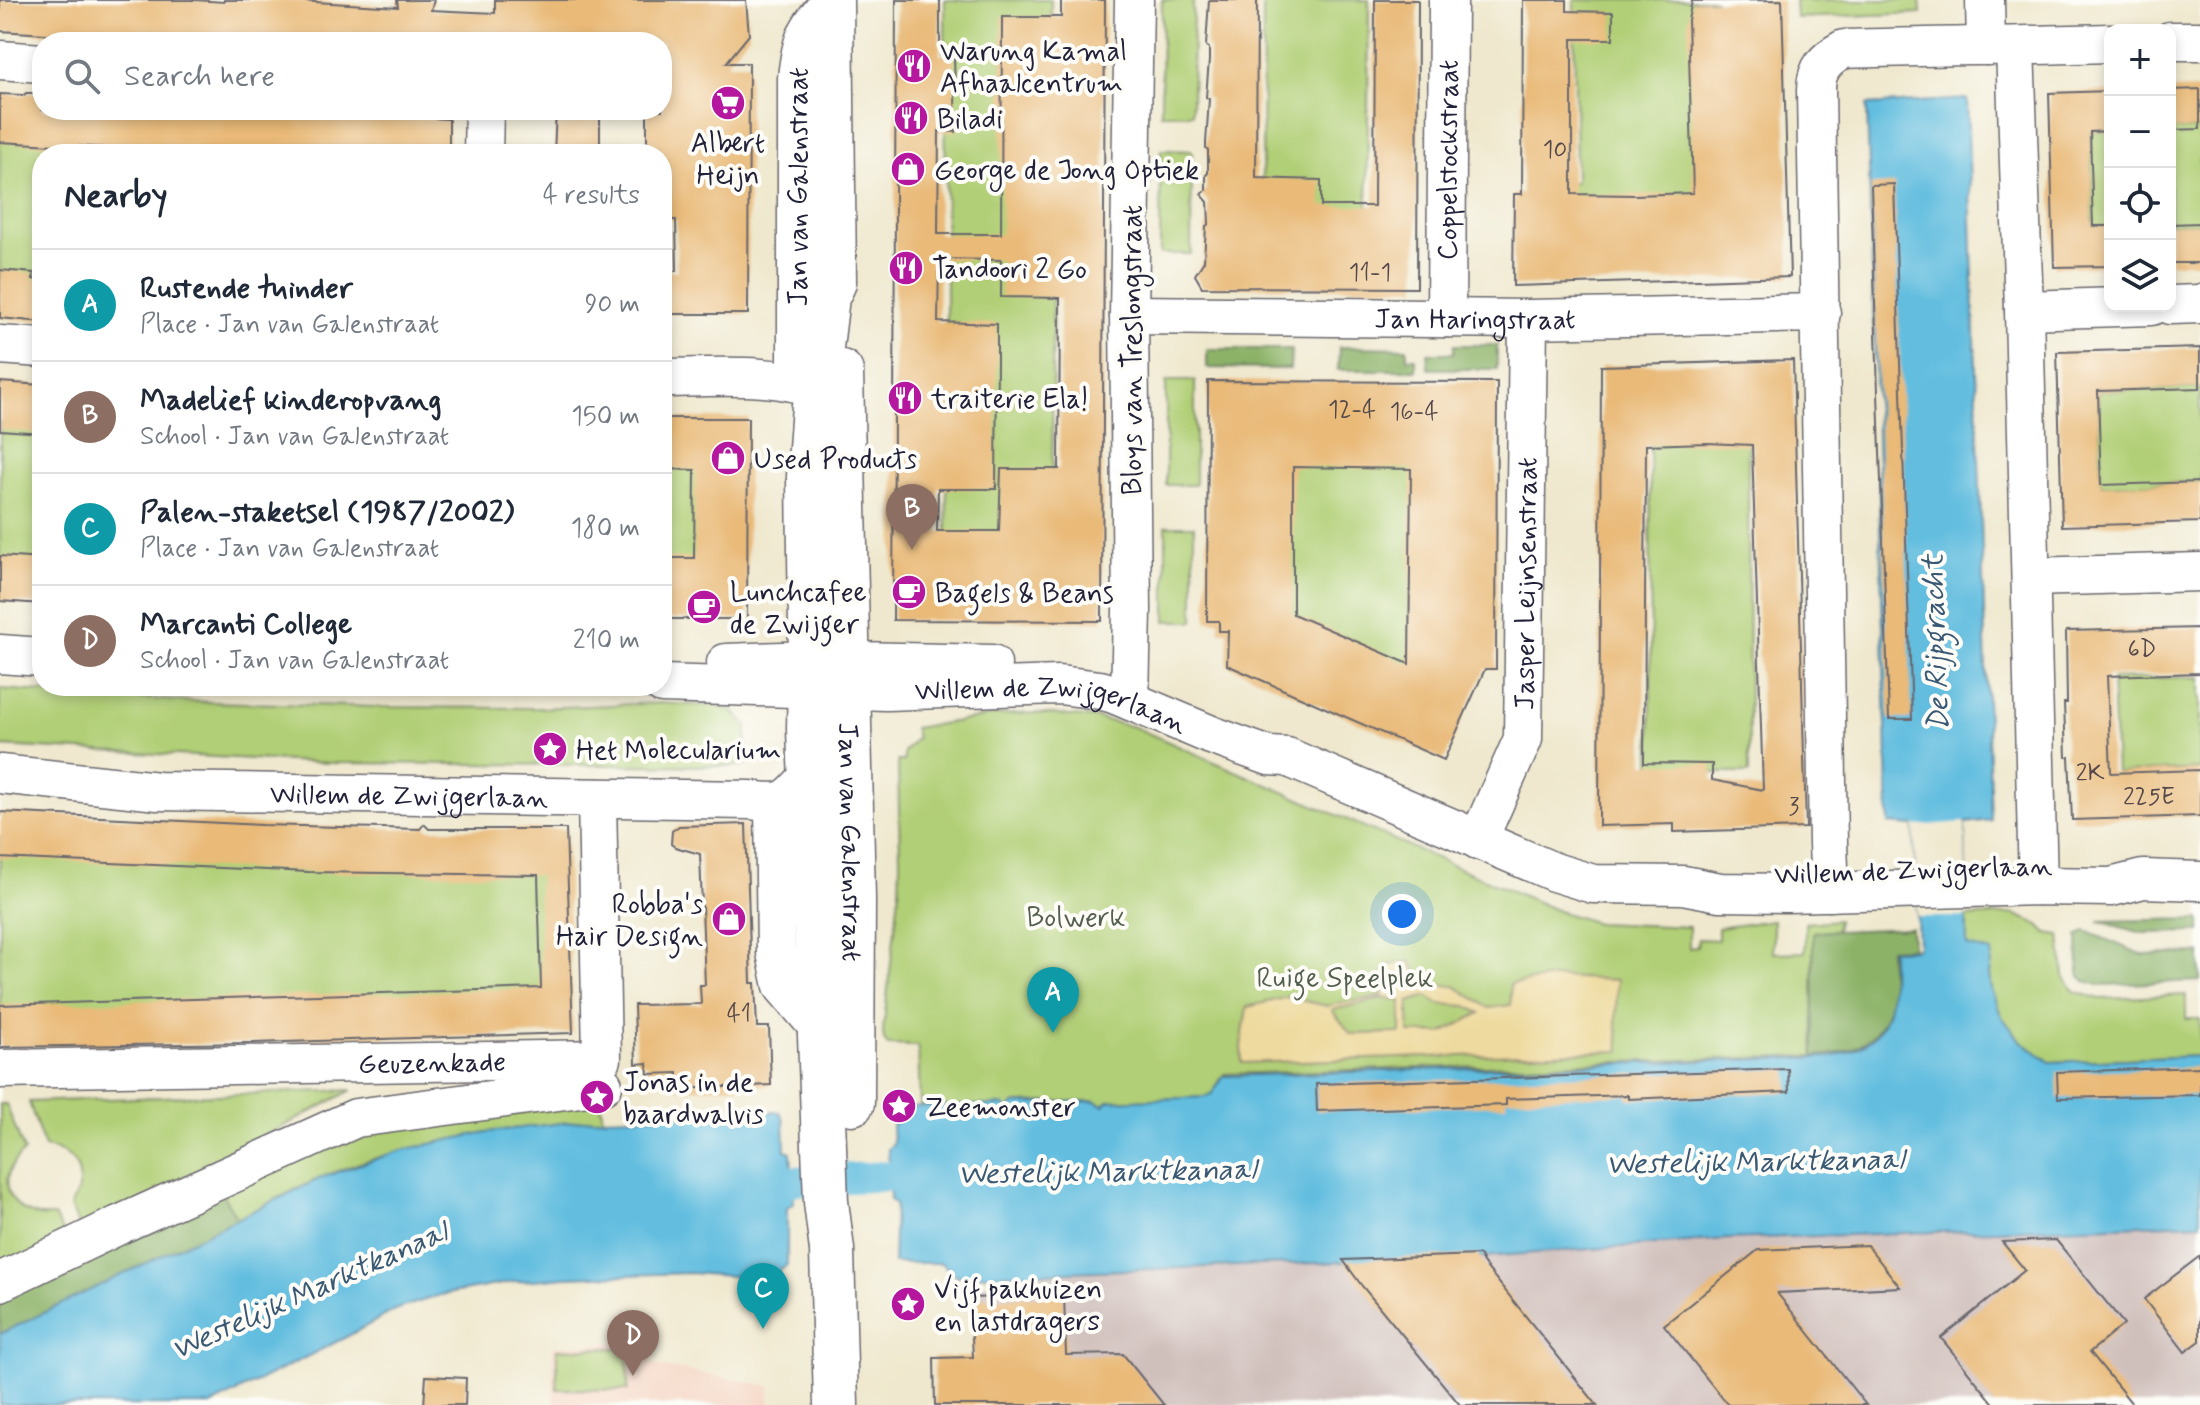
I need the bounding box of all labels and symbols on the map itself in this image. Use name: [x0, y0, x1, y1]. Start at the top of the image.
place label: Warung Kamal Afhaalcentrum: [940, 34, 1127, 103]
restaurant icon: Warung Kamal Afhaalcentrum: [895, 47, 933, 85]
street label: Coppelstockstraat: [1430, 60, 1469, 260]
street label: Jan van Galenstraat: [781, 65, 819, 307]
supermarket icon: Albert Heijn: [709, 84, 747, 122]
restaurant icon: Biladi: [892, 99, 930, 137]
place label: Biladi: [937, 102, 1003, 139]
place label: Albert Heijn: [691, 126, 765, 195]
house number: 10: [1543, 135, 1567, 166]
shop icon: George de Jong Optiek: [889, 150, 927, 188]
place label: George de Jong Optiek: [934, 153, 1199, 192]
street label: Bloys van Treslongstraat: [1115, 205, 1154, 495]
restaurant icon: Tandoori 2 Go: [887, 249, 925, 287]
place label: Tandoori 2 Go: [932, 252, 1087, 289]
house number: 11-1: [1349, 258, 1391, 289]
street label: Jan Haringstraat: [1374, 301, 1576, 342]
restaurant icon: traiterie Ela!: [886, 379, 924, 417]
place label: traiterie Ela!: [930, 382, 1089, 419]
house number: 12-4: [1328, 395, 1376, 426]
house number: 16-4: [1390, 397, 1438, 428]
shop icon: Used Products: [709, 439, 747, 477]
place label: Used Products: [754, 442, 917, 479]
street label: Jasper Leijnsenstraat: [1507, 457, 1547, 710]
pin: B: [886, 484, 938, 550]
water label: De Rijpgracht: [1914, 552, 1963, 732]
cafe icon: Bagels & Beans: [890, 573, 928, 611]
place label: Lunchcafee de Zwijger: [730, 575, 867, 647]
place label: Bagels & Beans: [935, 576, 1114, 616]
cafe icon: Lunchcafee de Zwijger: [685, 588, 723, 626]
house number: 6D: [2128, 634, 2156, 665]
street label: Willem de Zwijgerlaan: [914, 669, 1192, 744]
street label: Jan van Galenstraat: [828, 722, 869, 961]
place icon: Het Molecularium: [531, 730, 569, 768]
place label: Het Molecularium: [576, 733, 781, 770]
house number: 2K: [2076, 758, 2104, 789]
street label: Willem de Zwijgerlaan: [270, 777, 548, 819]
house number: 225E: [2123, 782, 2175, 813]
house number: 3: [1789, 792, 1800, 823]
street label: Willem de Zwijgerlaan: [1773, 848, 2053, 897]
place label: Robba's Hair Design: [556, 887, 703, 959]
your location: [1382, 894, 1422, 934]
shop icon: Robba's Hair Design: [710, 900, 748, 938]
park label: Bolwerk: [1027, 900, 1126, 937]
park label: Ruige Speelplek: [1257, 961, 1434, 1001]
pin: A: [1027, 967, 1079, 1033]
house number: 41: [727, 999, 751, 1030]
street label: Geuzenkade: [358, 1045, 506, 1084]
place label: Jonas in de baardwalvis: [623, 1065, 764, 1134]
place icon: Jonas in de baardwalvis: [578, 1078, 616, 1116]
place icon: Zeemonster: [880, 1087, 918, 1125]
place label: Zeemonster: [925, 1090, 1076, 1127]
water label: Westelijk Marktkanaal: [1605, 1140, 1909, 1185]
water label: Westelijk Marktkanaal: [957, 1150, 1261, 1195]
water label: Westelijk Marktkanaal: [165, 1211, 457, 1370]
pin: C: [737, 1263, 789, 1329]
place label: Vijf pakhuizen en lastdragers: [934, 1272, 1102, 1343]
place icon: Vijf pakhuizen en lastdragers: [889, 1285, 927, 1323]
pin: D: [607, 1310, 659, 1376]

